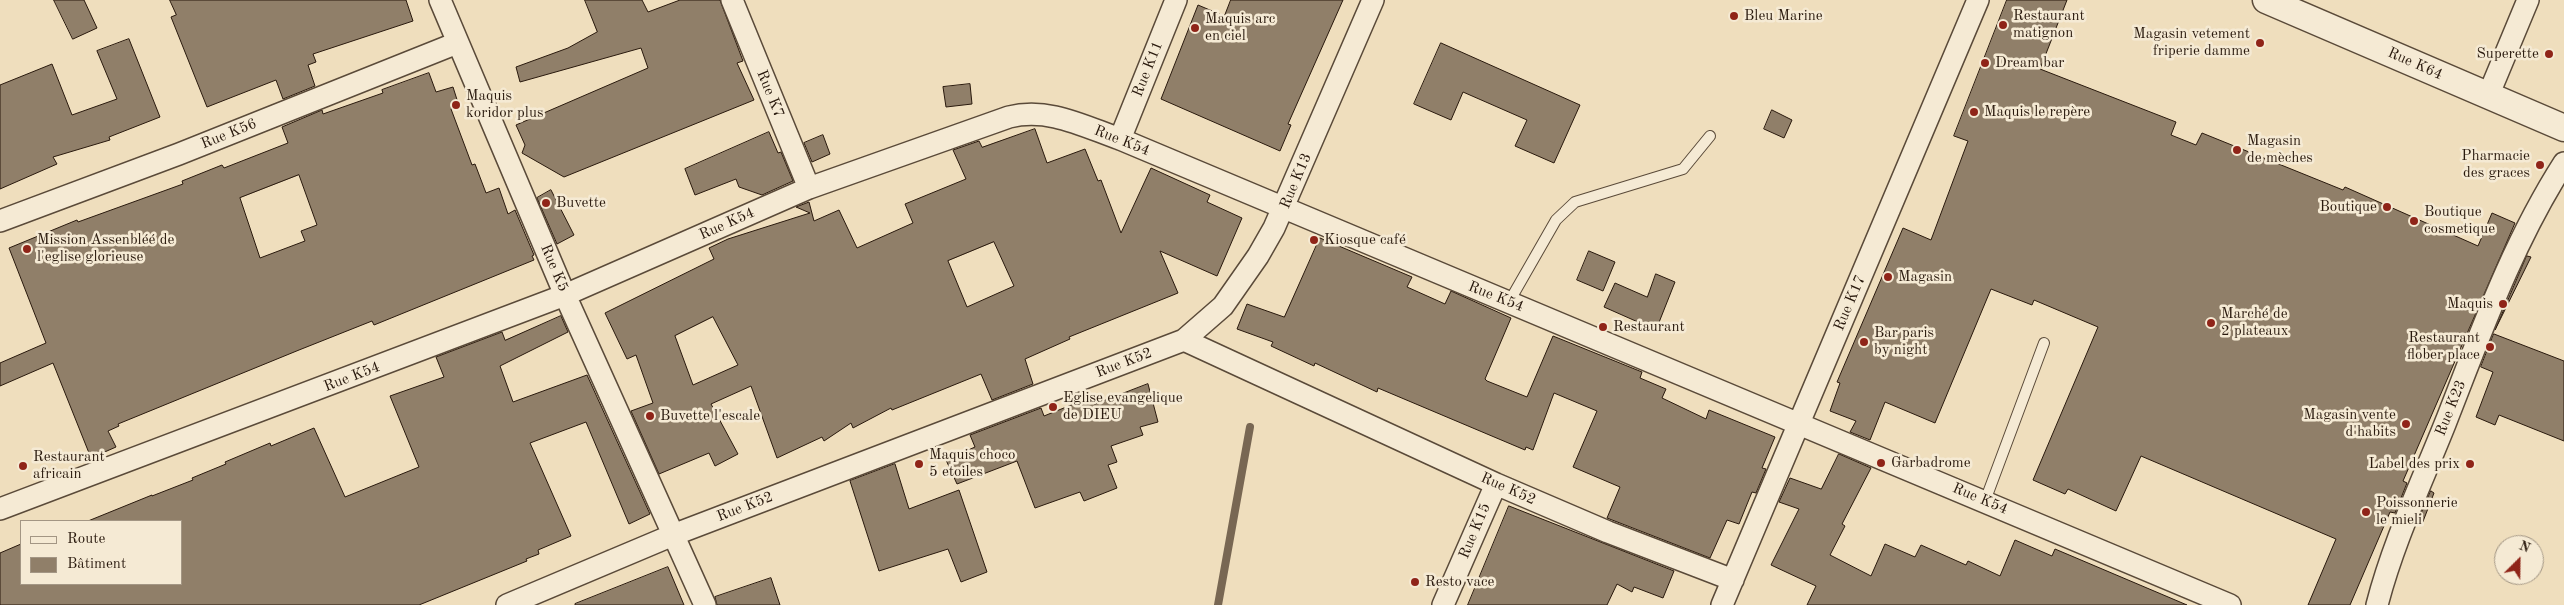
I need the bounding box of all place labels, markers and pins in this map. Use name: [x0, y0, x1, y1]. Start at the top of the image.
place label: Bleu Marine: [1744, 7, 1823, 25]
place label: Restaurant matignon: [2013, 7, 2085, 42]
place label: Maquis arc en ciel: [1205, 10, 1275, 45]
marker: Bleu Marine: [1728, 10, 1740, 22]
marker: Restaurant matignon: [1997, 19, 2009, 31]
marker: Maquis arc en ciel: [1189, 22, 1201, 34]
place label: Magasin vetement friperie damme: [2133, 25, 2250, 60]
marker: Magasin vetement friperie damme: [2254, 37, 2266, 49]
place label: Superette: [2477, 45, 2539, 63]
marker: Superette: [2543, 48, 2555, 60]
place label: Dream bar: [1995, 54, 2065, 72]
marker: Dream bar: [1979, 57, 1991, 69]
place label: Maquis koridor plus: [466, 87, 543, 122]
marker: Maquis koridor plus: [450, 99, 462, 111]
place label: Maquis le repère: [1984, 103, 2090, 121]
marker: Maquis le repère: [1968, 106, 1980, 118]
place label: Magasin de mèches: [2247, 132, 2313, 167]
marker: Magasin de mèches: [2231, 144, 2243, 156]
place label: Pharmacie des graces: [2461, 147, 2530, 182]
marker: Pharmacie des graces: [2534, 159, 2546, 171]
place label: Buvette: [556, 194, 606, 212]
marker: Buvette: [540, 197, 552, 209]
place label: Boutique: [2319, 198, 2377, 216]
marker: Boutique: [2381, 201, 2393, 213]
place label: Boutique cosmetique: [2424, 203, 2495, 238]
marker: Boutique cosmetique: [2408, 215, 2420, 227]
place label: Mission Assenbléé de l'eglise glorieuse: [37, 231, 174, 266]
place label: Kiosque café: [1324, 231, 1406, 249]
marker: Kiosque café: [1308, 234, 1320, 246]
marker: Mission Assenbléé de l'eglise glorieuse: [21, 243, 33, 255]
place label: Magasin: [1898, 268, 1952, 286]
marker: Magasin: [1882, 271, 1894, 283]
place label: Maquis: [2447, 295, 2493, 313]
marker: Maquis: [2497, 298, 2509, 310]
place label: Marché de 2 plateaux: [2221, 305, 2288, 340]
marker: Marché de 2 plateaux: [2205, 317, 2217, 329]
place label: Restaurant: [1613, 318, 1685, 336]
marker: Restaurant: [1597, 321, 1609, 333]
place label: Bar paris by night: [1874, 324, 1934, 359]
place label: Restaurant flober place: [2407, 329, 2480, 364]
marker: Bar paris by night: [1858, 336, 1870, 348]
marker: Restaurant flober place: [2484, 341, 2496, 353]
place label: Eglise evangelique de DIEU: [1063, 389, 1183, 424]
marker: Eglise evangelique de DIEU: [1047, 401, 1059, 413]
place label: Magasin vente d'habits: [2303, 406, 2396, 441]
place label: Buvette l'escale: [660, 407, 760, 425]
marker: Buvette l'escale: [644, 410, 656, 422]
marker: Magasin vente d'habits: [2400, 418, 2412, 430]
place label: Maquis choco 5 etoiles: [929, 446, 1015, 481]
place label: Restaurant africain: [33, 448, 105, 483]
place label: Garbadrome: [1891, 454, 1971, 472]
place label: Label des prix: [2369, 455, 2460, 473]
marker: Garbadrome: [1875, 457, 1887, 469]
marker: Maquis choco 5 etoiles: [913, 458, 925, 470]
marker: Label des prix: [2464, 458, 2476, 470]
marker: Restaurant africain: [17, 460, 29, 472]
place label: Poissonnerie le mieli: [2376, 494, 2458, 529]
marker: Poissonnerie le mieli: [2360, 506, 2372, 518]
place label: Resto vace: [1425, 573, 1494, 591]
marker: Resto vace: [1409, 576, 1421, 588]

